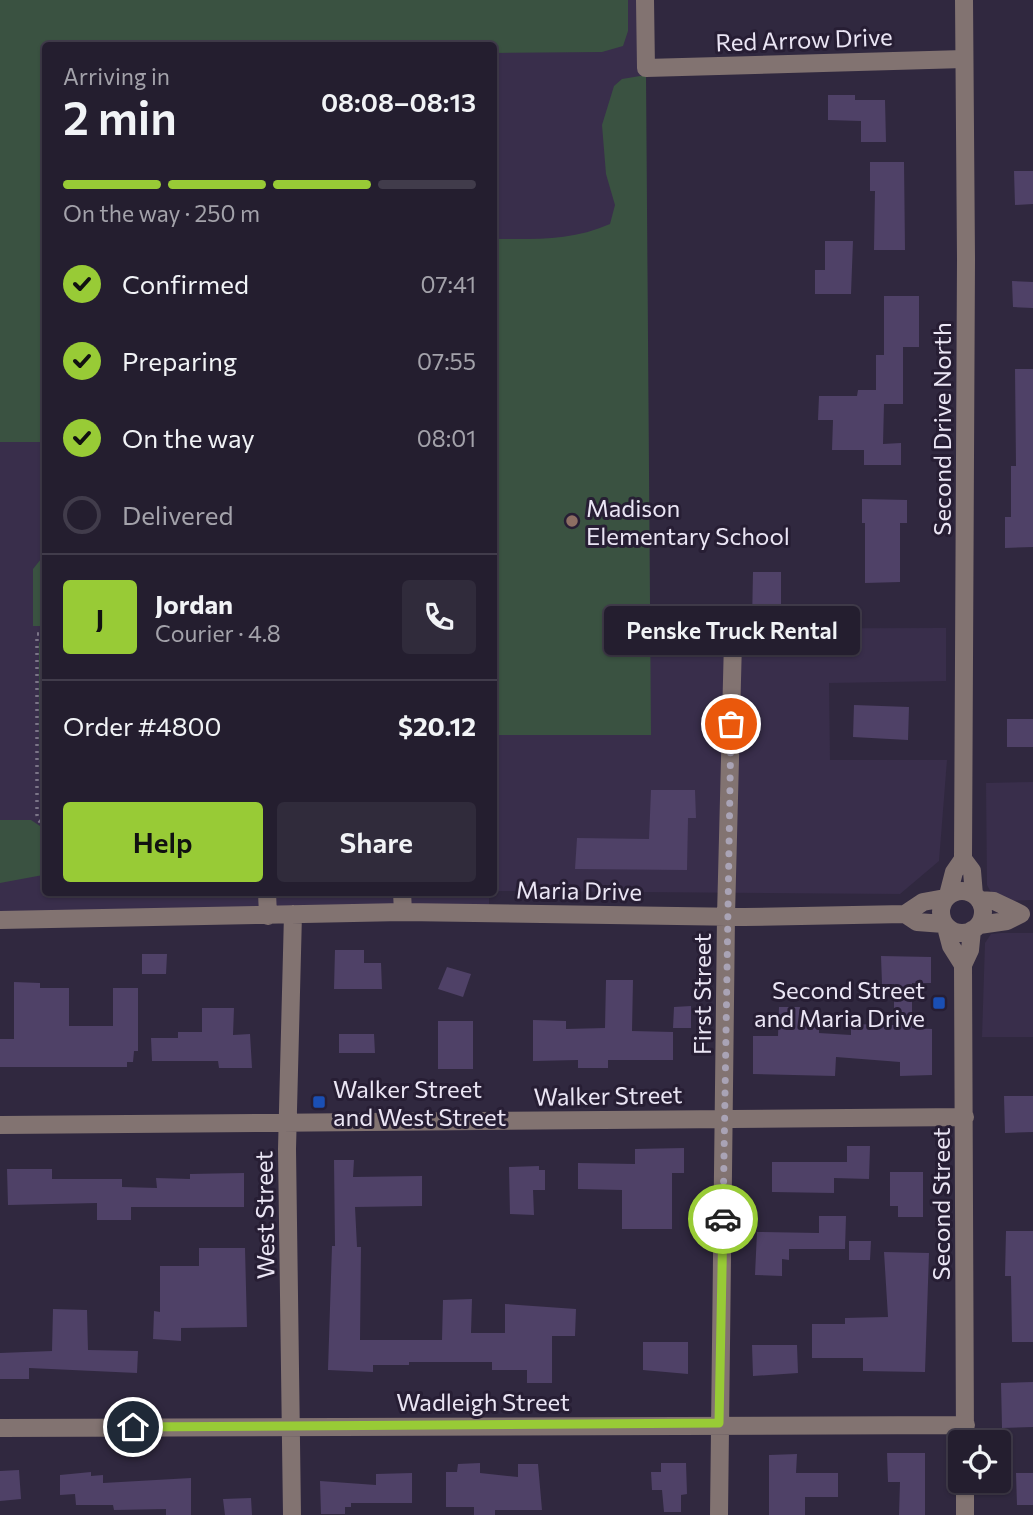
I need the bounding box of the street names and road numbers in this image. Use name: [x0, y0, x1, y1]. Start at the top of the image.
street label: Red Arrow Drive: [715, 21, 893, 57]
street label: Second Drive North: [927, 322, 956, 536]
street label: Maria Drive: [516, 874, 642, 906]
street label: First Street: [687, 933, 716, 1055]
street label: Walker Street: [533, 1079, 683, 1111]
street label: Second Street: [926, 1127, 955, 1281]
street label: West Street: [248, 1150, 280, 1280]
street label: Wadleigh Street: [396, 1387, 570, 1416]

